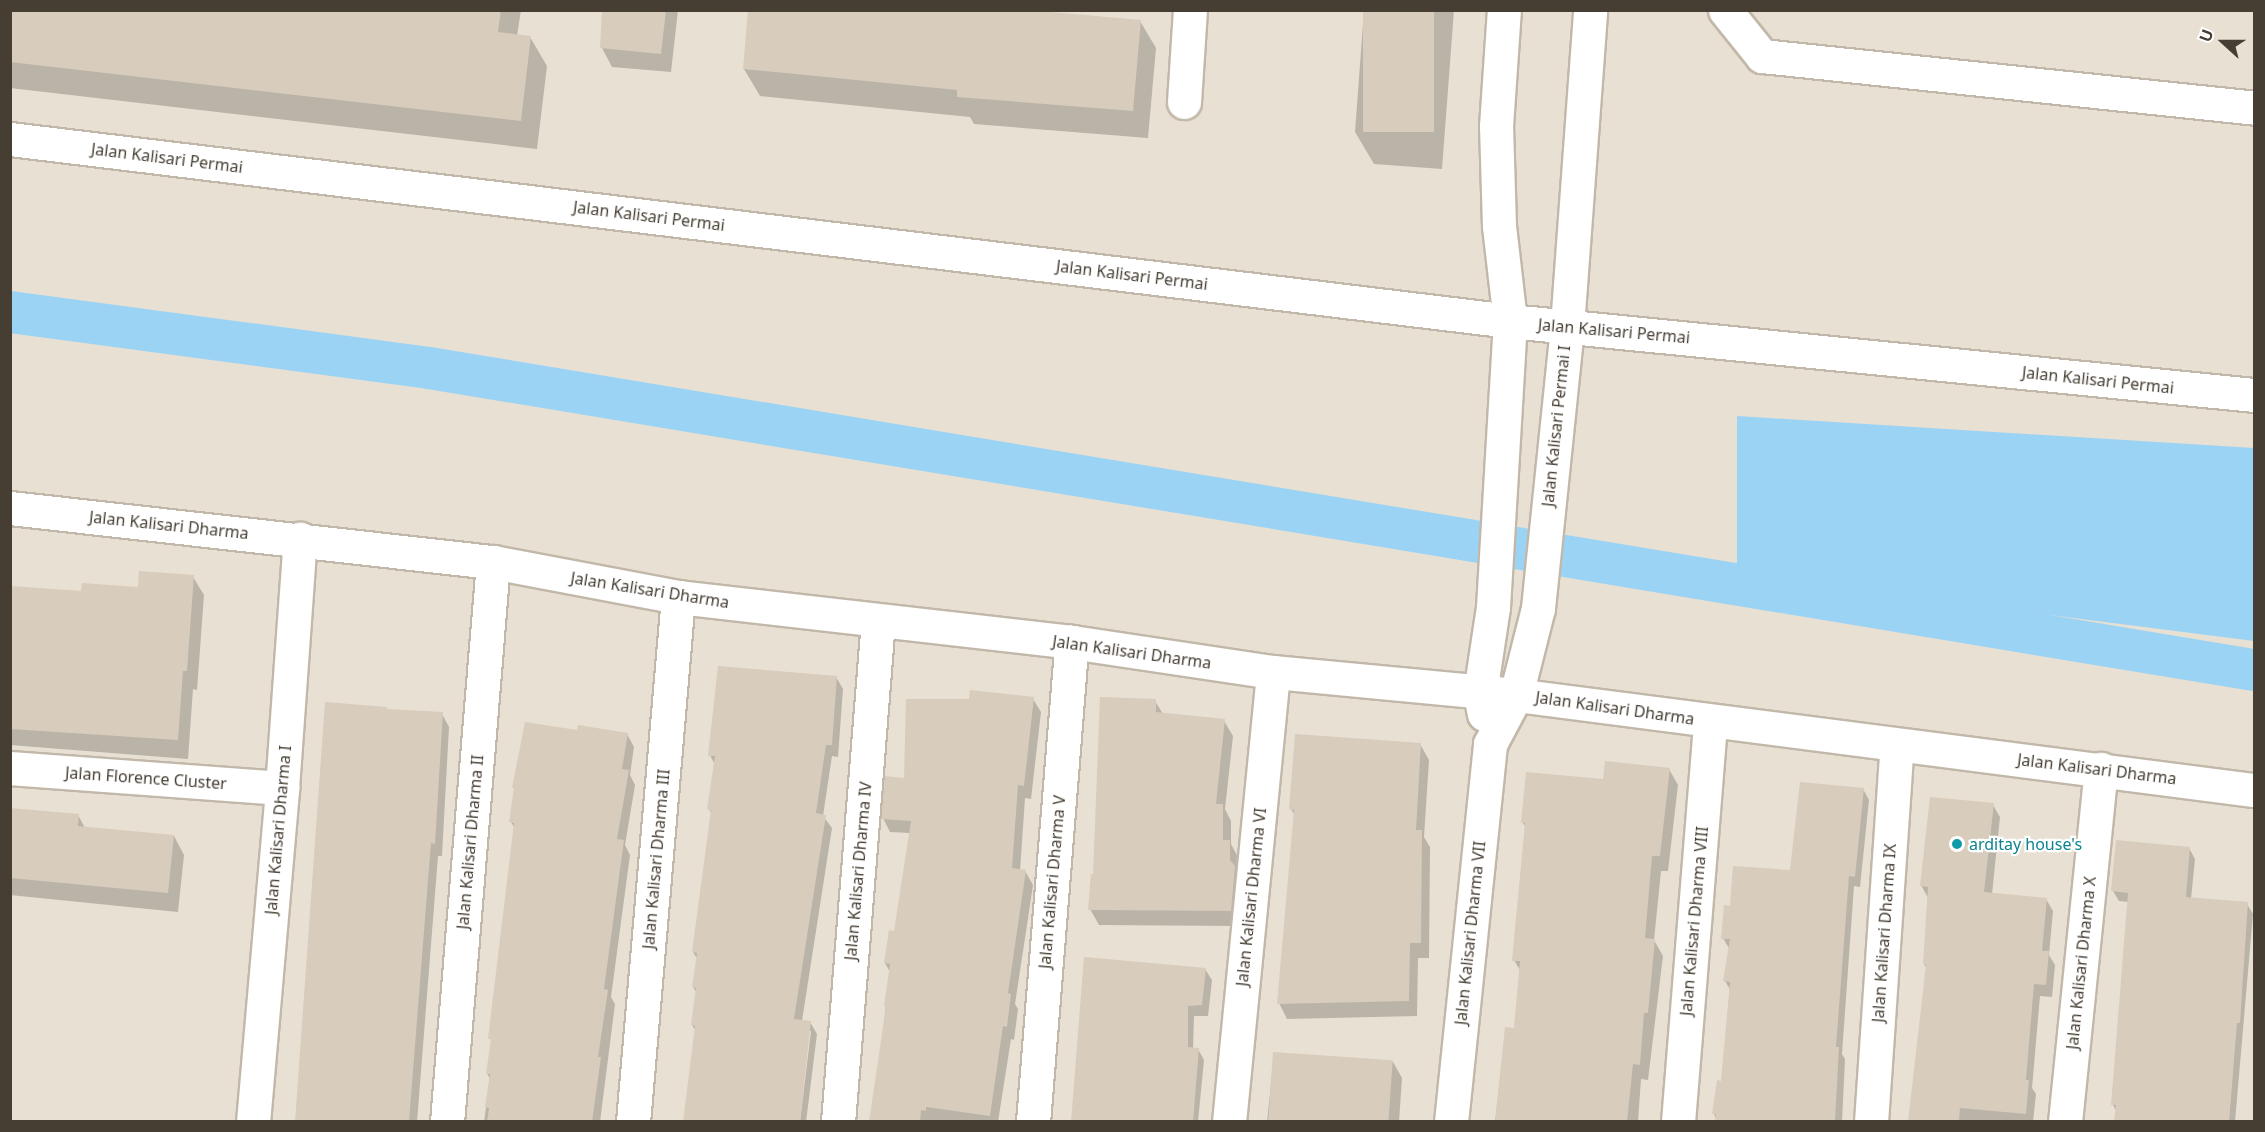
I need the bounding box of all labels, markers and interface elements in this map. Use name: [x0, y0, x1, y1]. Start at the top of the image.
north arrow: [2193, 12, 2253, 72]
text: U: [2194, 26, 2219, 45]
street label: Jalan Kalisari Permai: [90, 139, 244, 177]
street label: Jalan Kalisari Permai: [572, 197, 726, 235]
street label: Jalan Kalisari Permai: [1055, 256, 1209, 294]
street label: Jalan Kalisari Permai: [1537, 315, 1691, 347]
street label: Jalan Kalisari Permai I: [1538, 344, 1574, 508]
street label: Jalan Kalisari Permai: [2021, 362, 2175, 398]
street label: Jalan Kalisari Dharma: [88, 507, 250, 543]
street label: Jalan Kalisari Dharma: [569, 568, 731, 612]
street label: Jalan Kalisari Dharma: [1051, 631, 1213, 673]
street label: Jalan Kalisari Dharma: [1534, 687, 1696, 729]
street label: Jalan Kalisari Dharma I: [261, 745, 295, 915]
street label: Jalan Kalisari Dharma: [2016, 750, 2178, 788]
street label: Jalan Kalisari Dharma II: [453, 754, 487, 930]
street label: Jalan Florence Cluster: [65, 763, 227, 793]
street label: Jalan Kalisari Dharma III: [639, 768, 673, 950]
street label: Jalan Kalisari Dharma IV: [841, 781, 875, 961]
street label: Jalan Kalisari Dharma V: [1035, 794, 1069, 970]
street label: Jalan Kalisari Dharma VI: [1232, 807, 1270, 987]
street label: Jalan Kalisari Dharma VIII: [1676, 825, 1712, 1017]
place label: arditay house's: [1969, 834, 2082, 854]
marker: arditay house's: [1950, 837, 1964, 851]
street label: Jalan Kalisari Dharma VII: [1451, 840, 1489, 1026]
street label: Jalan Kalisari Dharma IX: [1868, 843, 1900, 1023]
street label: Jalan Kalisari Dharma X: [2062, 876, 2100, 1050]

